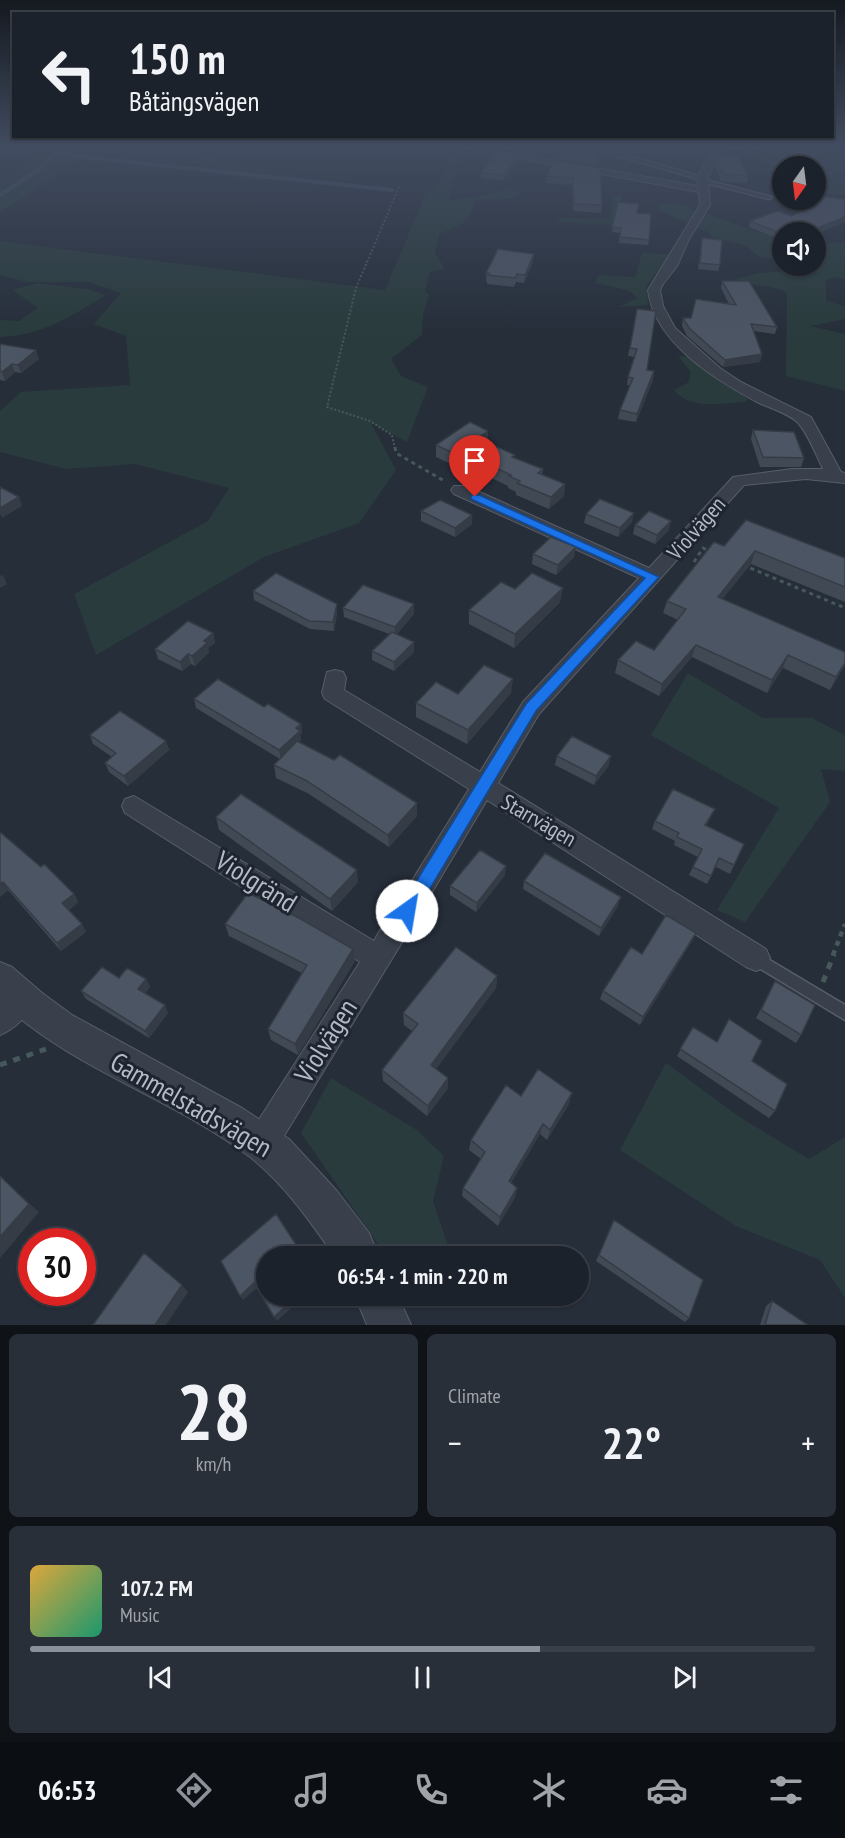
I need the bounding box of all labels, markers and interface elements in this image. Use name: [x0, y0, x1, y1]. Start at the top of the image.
text: 150 m: [129, 31, 226, 86]
icon: left: [30, 36, 108, 114]
text: Båtängsvägen: [129, 84, 259, 118]
north arrow: [772, 156, 826, 210]
map controls: [772, 156, 826, 276]
button: sound: [772, 222, 826, 276]
pin: [449, 435, 500, 497]
icon: arrive: [458, 444, 491, 477]
street label: Violvägen: [660, 490, 731, 566]
street label: Starrvägen: [497, 787, 581, 853]
street label: Violgränd: [209, 842, 304, 919]
position arrow: [375, 879, 439, 943]
street label: Violvägen: [286, 992, 364, 1089]
street label: Gammelstadsvägen: [105, 1044, 278, 1164]
speed limit sign: 30: [18, 1228, 96, 1306]
text: 06:54 · 1 min · 220 m: [337, 1262, 508, 1290]
text: 28: [176, 1361, 251, 1462]
text: Climate: [448, 1383, 501, 1409]
text: 22°: [602, 1413, 661, 1471]
text: −: [448, 1421, 462, 1464]
text: +: [801, 1421, 815, 1464]
text: km/h: [196, 1451, 231, 1477]
text: 107.2 FM: [120, 1574, 193, 1602]
text: Music: [120, 1602, 160, 1628]
icon: previous: [144, 1661, 177, 1694]
icon: pause: [406, 1661, 439, 1694]
icon: next: [668, 1661, 701, 1694]
icon: directions: [173, 1769, 215, 1811]
icon: music: [291, 1769, 333, 1811]
icon: phone: [410, 1769, 452, 1811]
icon: climate: [528, 1769, 570, 1811]
icon: car: [646, 1769, 688, 1811]
icon: filters: [765, 1769, 807, 1811]
text: 06:53: [38, 1773, 97, 1807]

